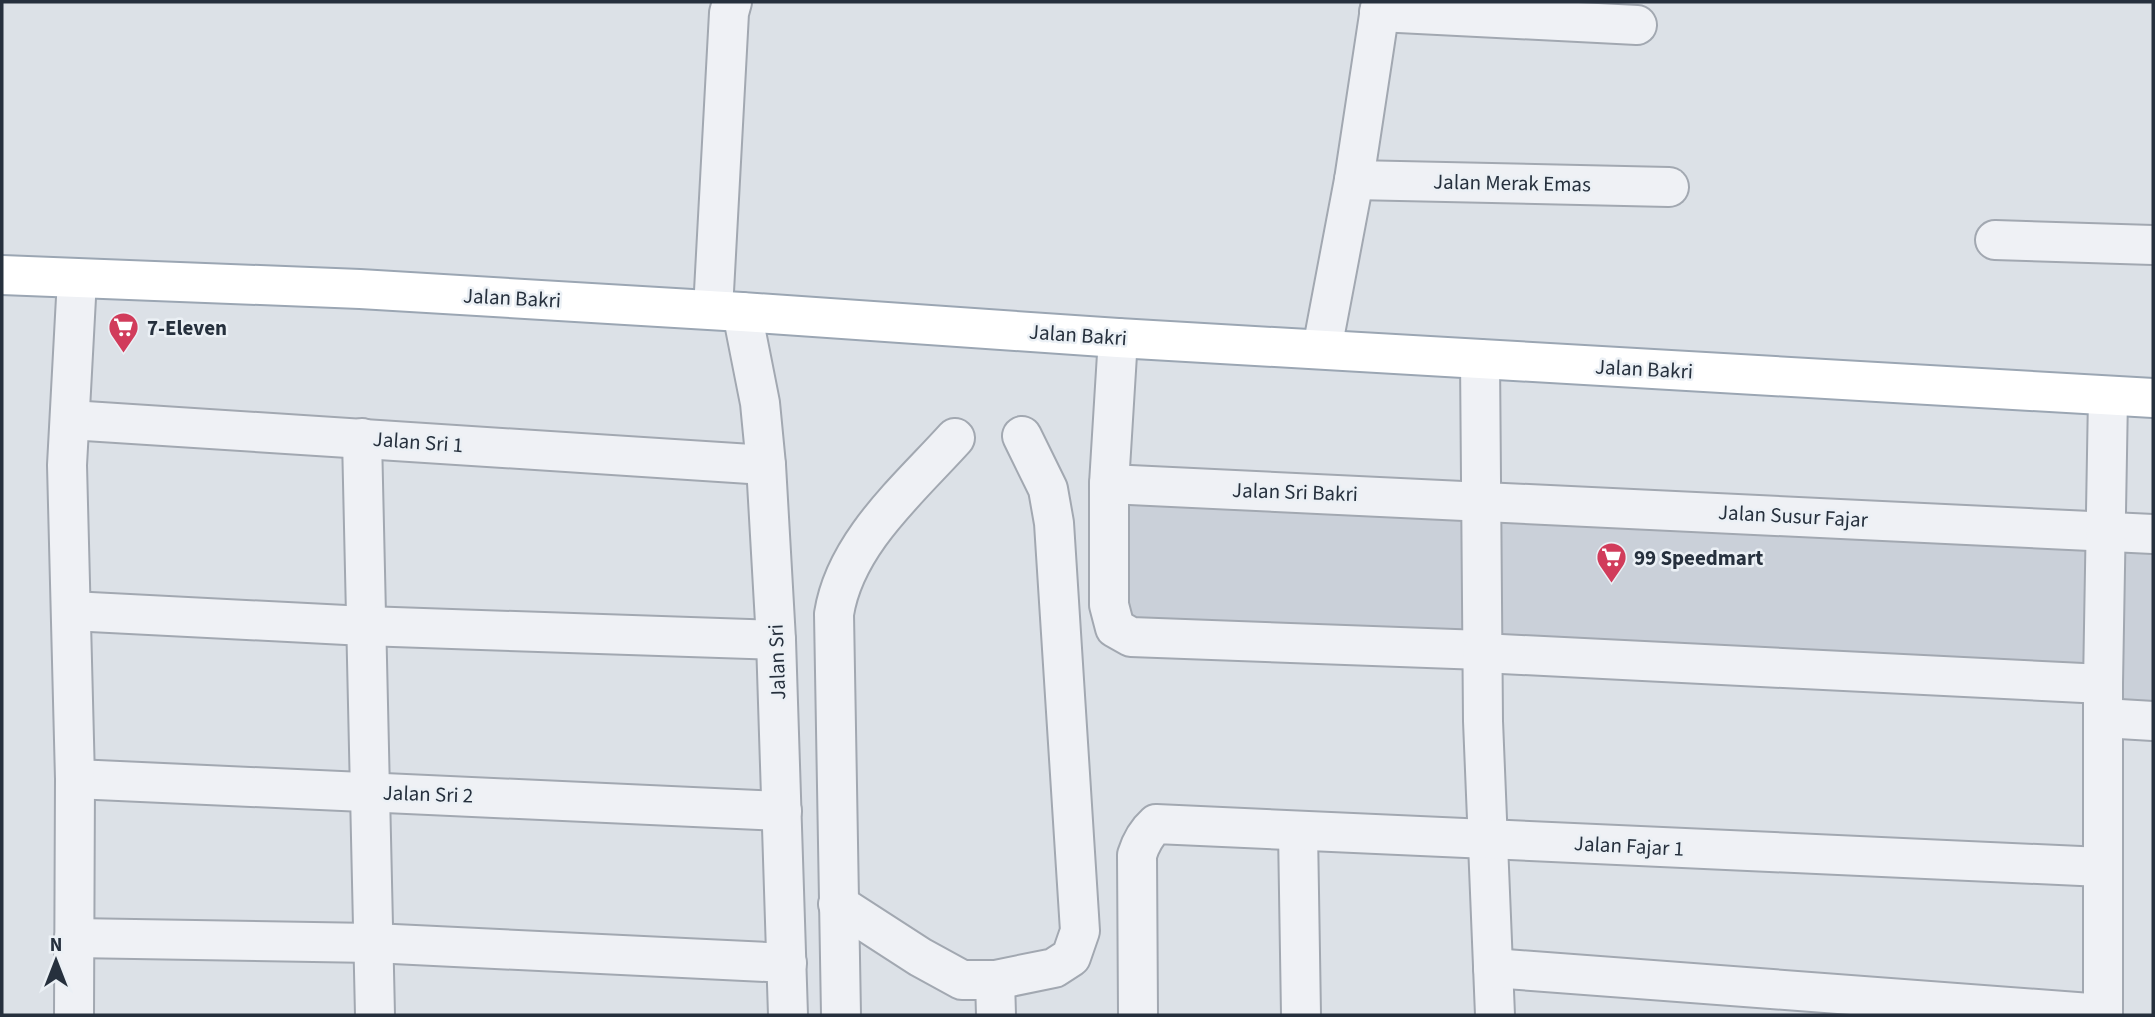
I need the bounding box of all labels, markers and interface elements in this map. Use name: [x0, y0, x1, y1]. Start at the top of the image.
street label: Jalan Merak Emas: [1433, 167, 1591, 199]
street label: Jalan Bakri: [462, 280, 562, 316]
supermarket icon: 7-Eleven: [107, 311, 141, 355]
place label: 7-Eleven: [147, 313, 227, 343]
street label: Jalan Bakri: [1028, 317, 1128, 353]
street label: Jalan Bakri: [1594, 351, 1694, 387]
street label: Jalan Sri 1: [372, 424, 464, 460]
street label: Jalan Sri Bakri: [1232, 475, 1358, 509]
street label: Jalan Susur Fajar: [1717, 497, 1869, 535]
supermarket icon: 99 Speedmart: [1594, 541, 1628, 585]
place label: 99 Speedmart: [1634, 543, 1763, 573]
street label: Jalan Sri: [761, 624, 793, 700]
street label: Jalan Sri 2: [382, 777, 474, 811]
street label: Jalan Fajar 1: [1573, 828, 1685, 864]
north arrow: [21, 926, 91, 996]
text: N: [50, 932, 62, 959]

